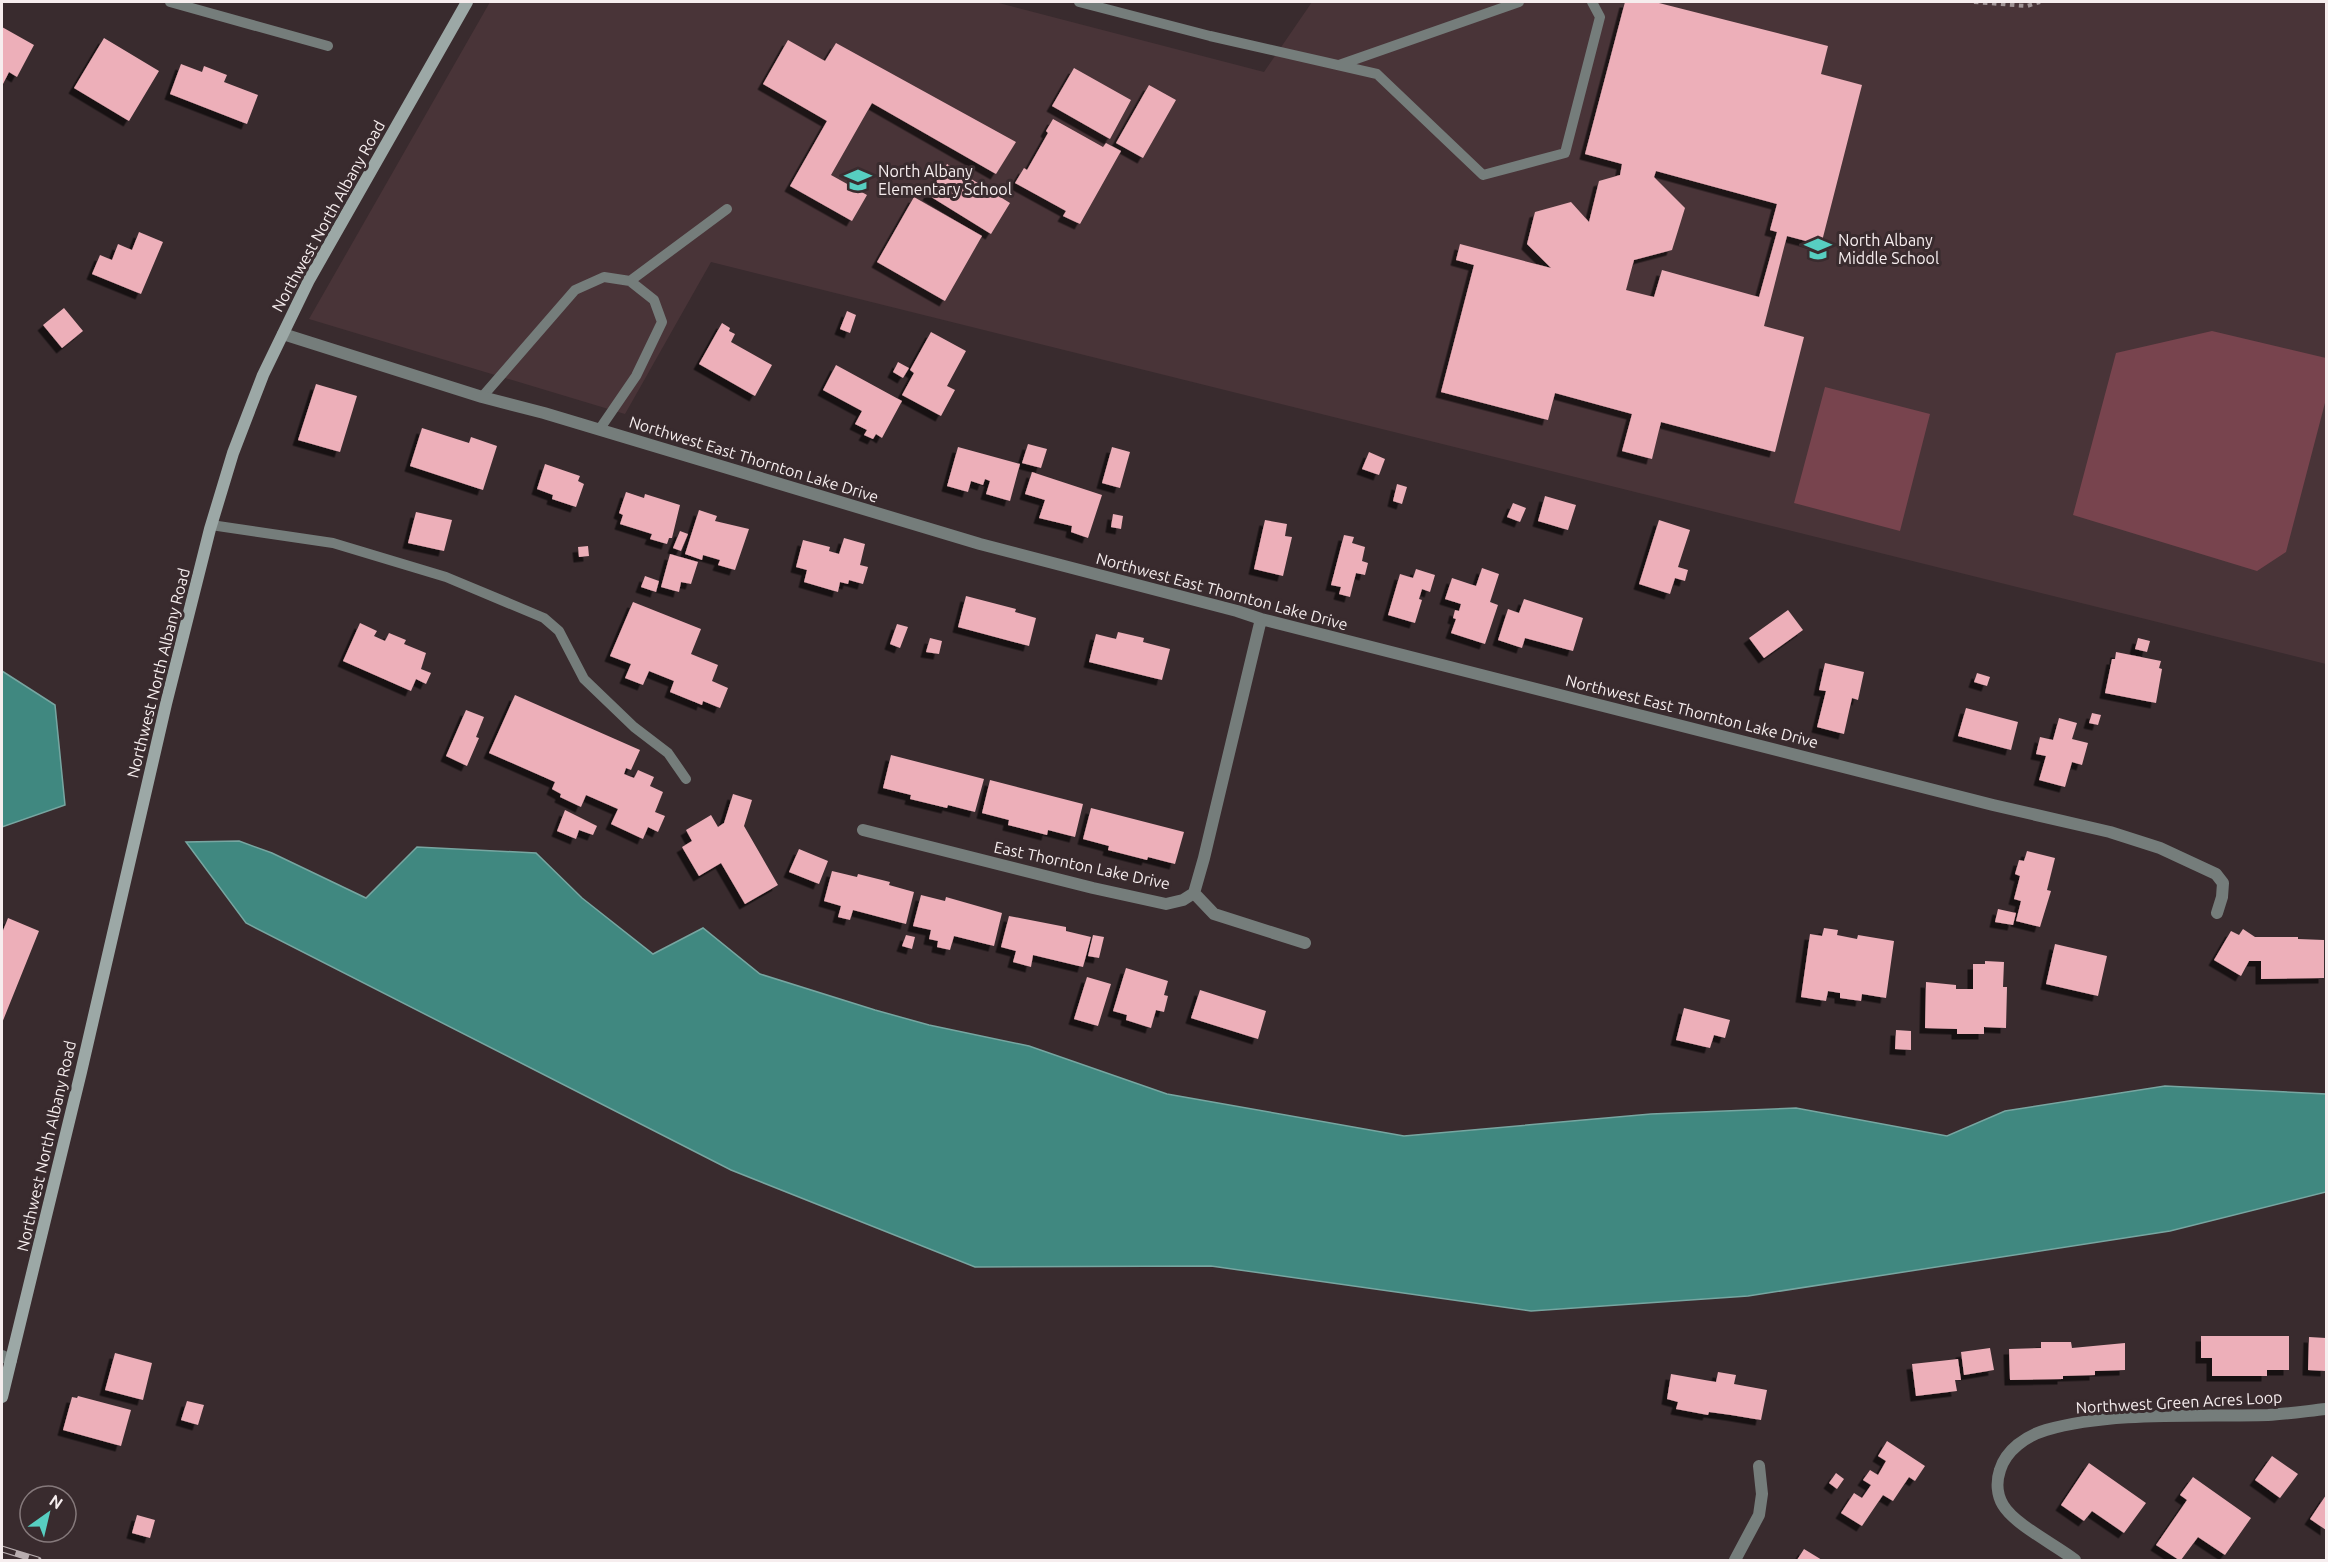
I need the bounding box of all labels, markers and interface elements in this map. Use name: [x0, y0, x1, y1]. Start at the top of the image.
street label: Northwest North Albany Road: [268, 117, 388, 315]
place label: North Albany Elementary School: [878, 162, 1012, 198]
school or university icon: North Albany Elementary School: [843, 165, 873, 195]
place label: North Albany Middle School: [1838, 231, 1939, 267]
school or university icon: North Albany Middle School: [1803, 234, 1833, 264]
street label: Northwest East Thornton Lake Drive: [627, 412, 881, 506]
street label: Northwest East Thornton Lake Drive: [1094, 549, 1350, 633]
street label: Northwest North Albany Road: [123, 566, 193, 780]
street label: Northwest East Thornton Lake Drive: [1564, 671, 1820, 751]
street label: East Thornton Lake Drive: [992, 838, 1172, 892]
street label: Northwest North Albany Road: [13, 1039, 79, 1253]
street label: Northwest Green Acres Loop: [2075, 1388, 2283, 1416]
north arrow: [18, 1484, 78, 1544]
text: N: [46, 1491, 66, 1512]

